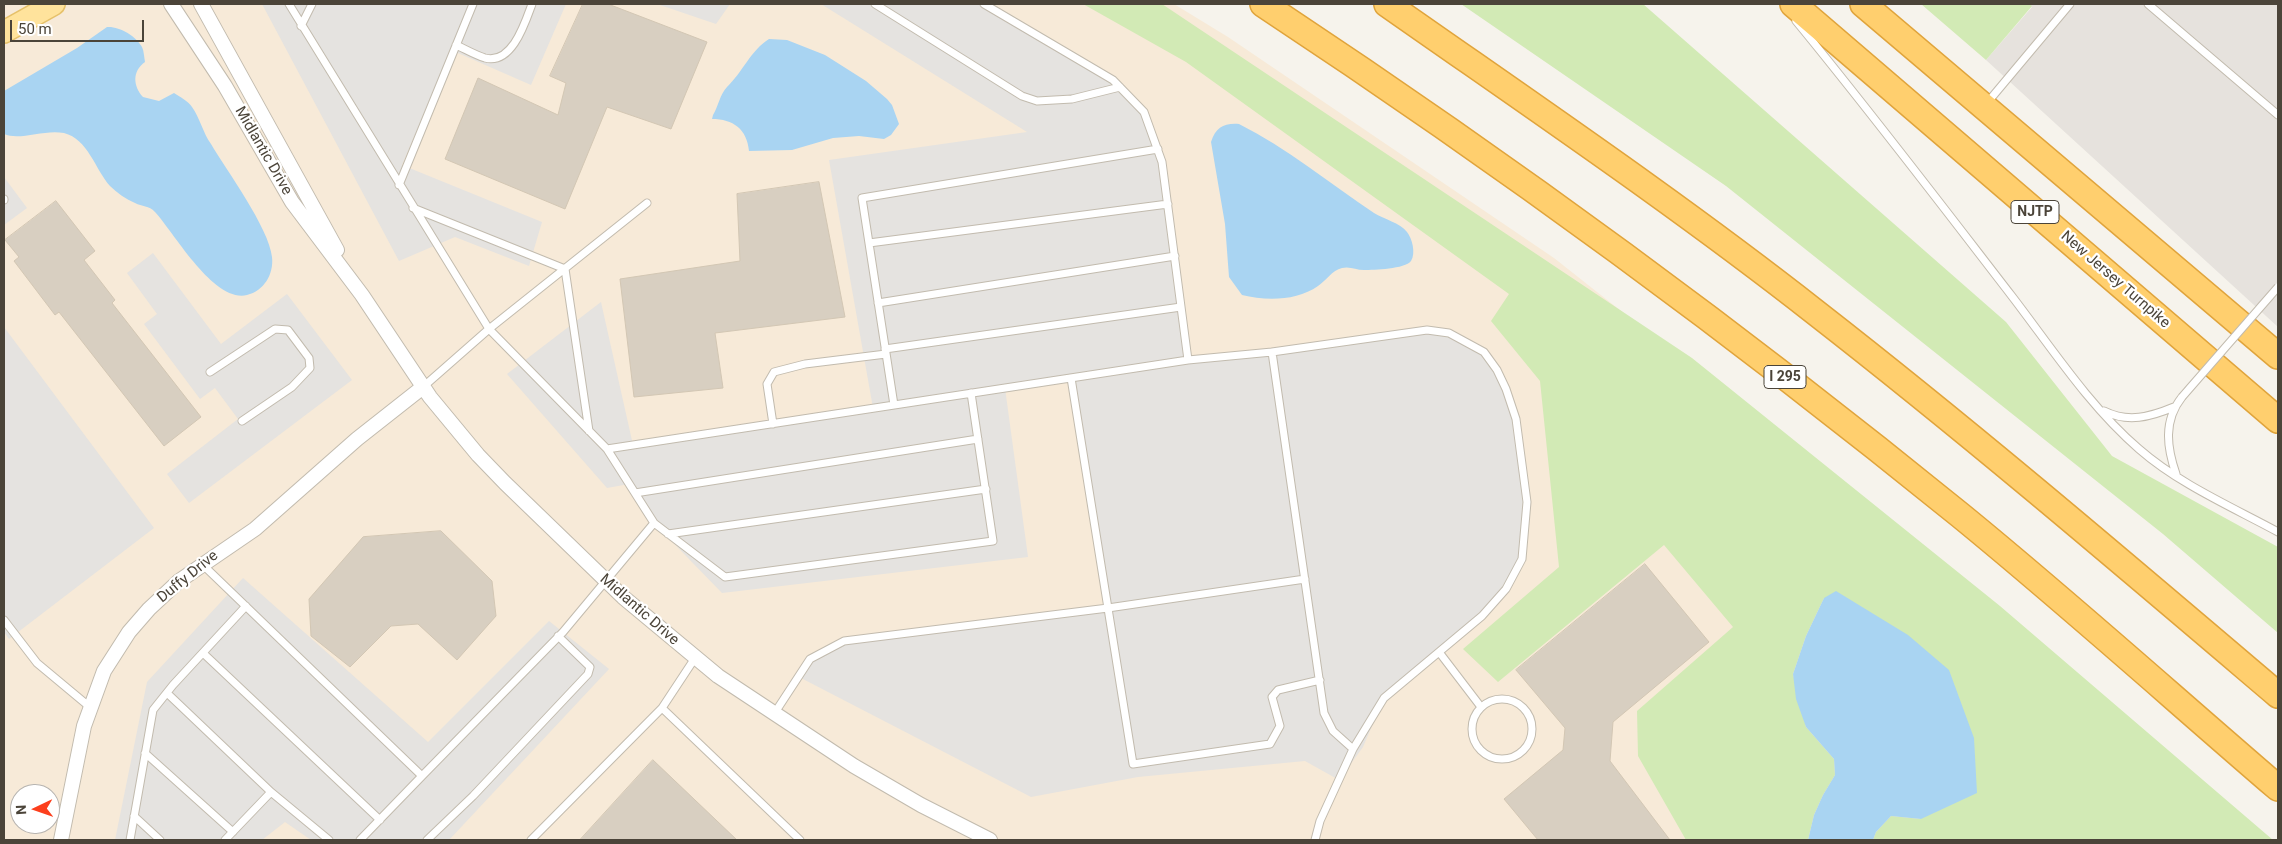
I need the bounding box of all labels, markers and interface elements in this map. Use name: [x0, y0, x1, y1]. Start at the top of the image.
scale bar: [12, 10, 146, 42]
text: 50 m: [18, 20, 52, 38]
street label: Midlantic Drive: [230, 104, 296, 198]
road number: NJTP: [2011, 200, 2059, 223]
street label: New Jersey Turnpike: [2057, 228, 2173, 332]
road number: I 295: [1764, 366, 1806, 388]
street label: Duffy Drive: [154, 547, 222, 607]
street label: Midlantic Drive: [596, 571, 682, 649]
north arrow: [10, 784, 60, 834]
text: N: [13, 804, 29, 815]

